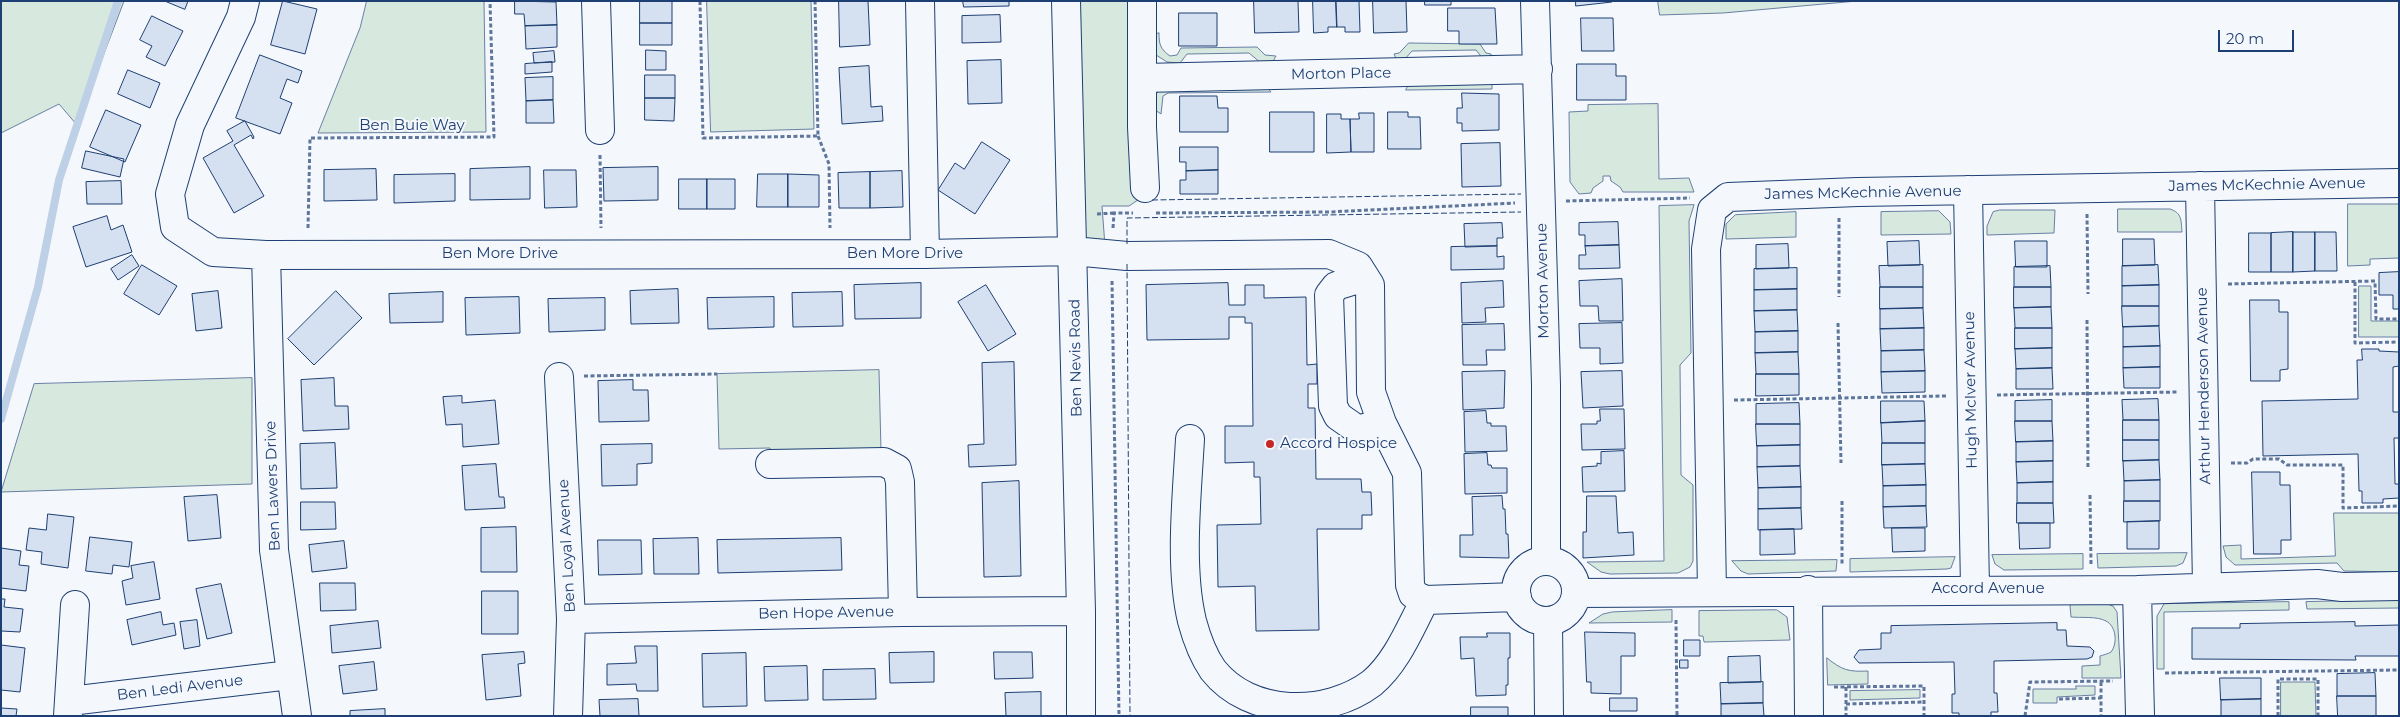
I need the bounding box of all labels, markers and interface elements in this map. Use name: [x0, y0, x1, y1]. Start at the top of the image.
scale bar: [2220, 20, 2296, 52]
text: 20 m: [2226, 29, 2264, 48]
street label: Morton Place: [1291, 64, 1391, 84]
street label: Ben Buie Way: [359, 117, 465, 135]
street label: James McKechnie Avenue: [2168, 174, 2366, 196]
street label: James McKechnie Avenue: [1764, 182, 1962, 204]
street label: Morton Avenue: [1533, 223, 1553, 339]
street label: Ben More Drive: [442, 245, 558, 263]
street label: Ben More Drive: [847, 245, 963, 263]
street label: Arthur Henderson Avenue: [2193, 287, 2215, 485]
street label: Ben Nevis Road: [1066, 299, 1086, 417]
street label: Hugh McIver Avenue: [1961, 311, 1981, 469]
street label: Ben Lawers Drive: [262, 420, 284, 552]
place label: Accord Hospice: [1280, 435, 1397, 453]
marker: Accord Hospice: [1264, 438, 1276, 450]
street label: Ben Loyal Avenue: [555, 479, 579, 613]
street label: Accord Avenue: [1931, 580, 2045, 598]
street label: Ben Hope Avenue: [758, 603, 894, 623]
street label: Ben Ledi Avenue: [116, 671, 244, 705]

